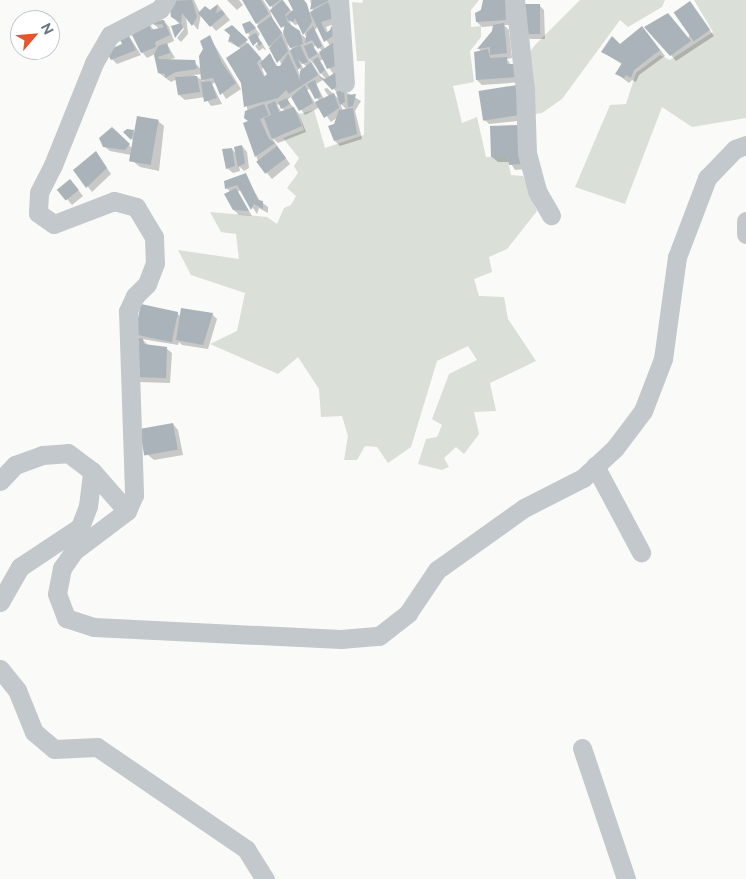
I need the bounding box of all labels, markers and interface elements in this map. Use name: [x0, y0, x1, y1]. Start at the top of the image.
north arrow: [10, 10, 60, 60]
text: N: [38, 20, 57, 37]

